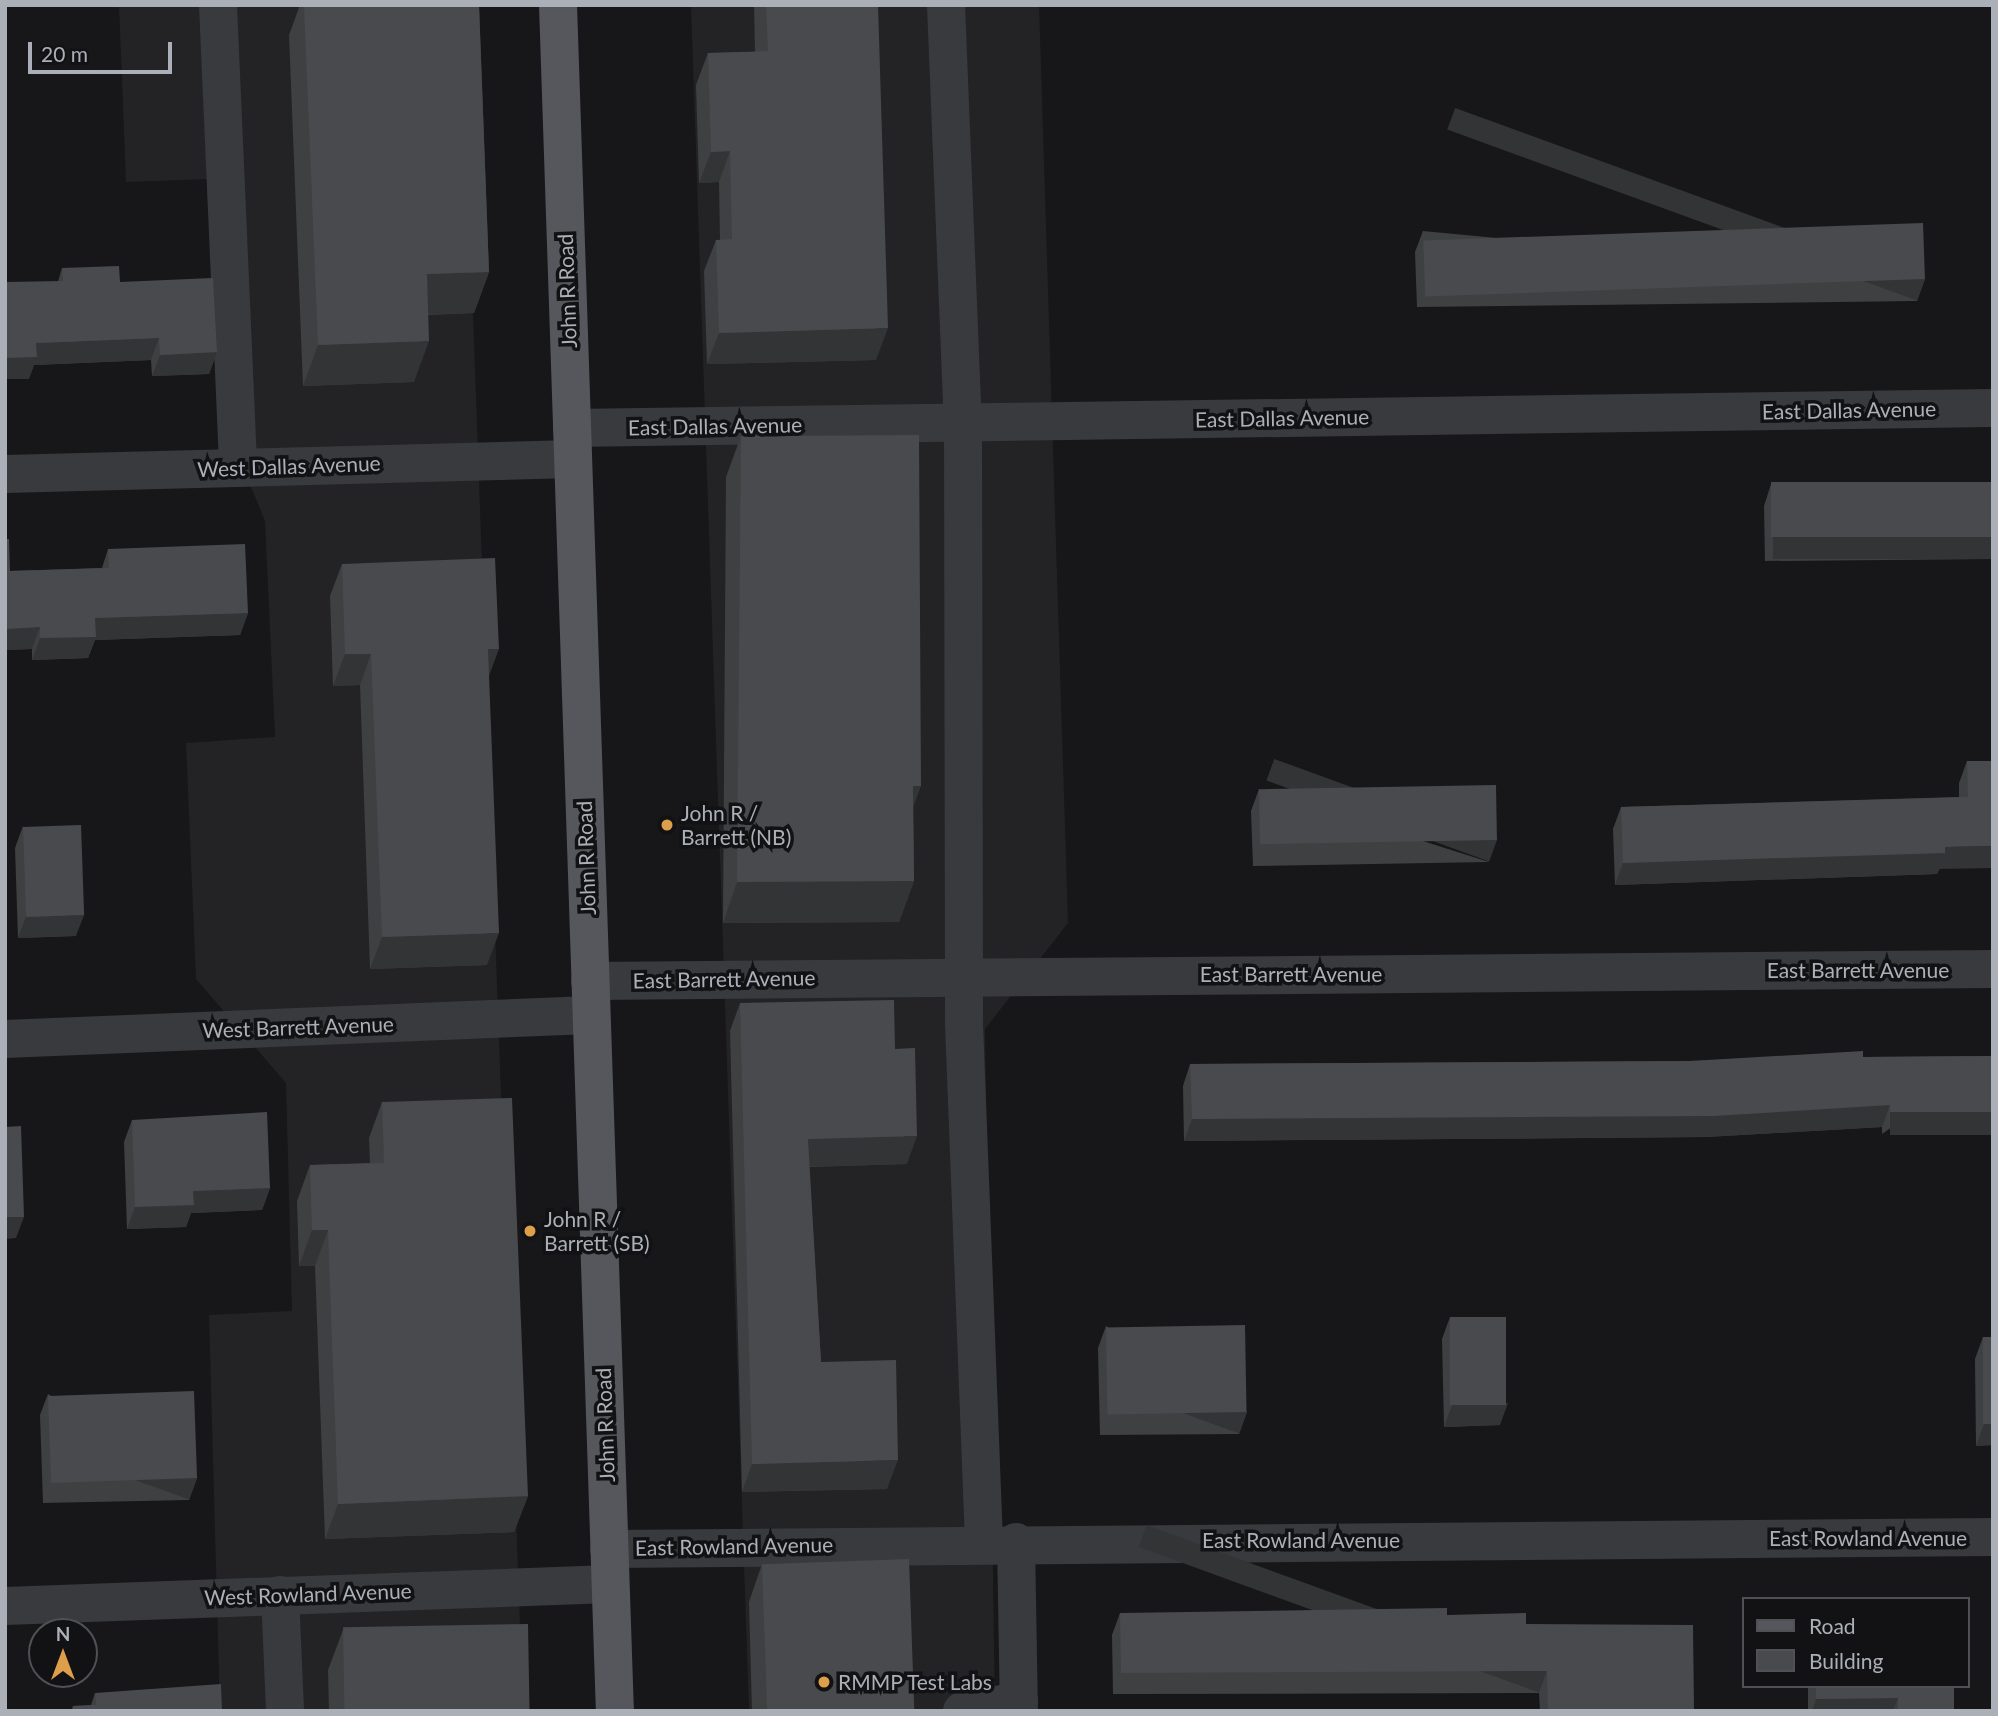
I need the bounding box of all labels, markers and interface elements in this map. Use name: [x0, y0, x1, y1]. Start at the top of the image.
scale bar: [32, 28, 175, 72]
text: 20 m: [41, 41, 88, 66]
street label: John R Road: [552, 233, 582, 349]
street label: East Dallas Avenue: [1761, 396, 1937, 424]
street label: East Dallas Avenue: [1194, 404, 1370, 432]
street label: East Dallas Avenue: [627, 412, 803, 440]
street label: West Dallas Avenue: [197, 450, 381, 482]
street label: John R Road: [571, 800, 601, 916]
place label: John R / Barrett (NB): [681, 800, 791, 850]
marker: John R / Barrett (NB): [659, 817, 675, 833]
street label: East Barrett Avenue: [1766, 957, 1950, 983]
street label: East Barrett Avenue: [1199, 961, 1383, 987]
street label: East Barrett Avenue: [632, 965, 816, 993]
street label: West Barrett Avenue: [201, 1011, 395, 1043]
place label: John R / Barrett (SB): [544, 1206, 650, 1256]
marker: John R / Barrett (SB): [522, 1223, 538, 1239]
street label: John R Road: [590, 1367, 620, 1483]
street label: East Rowland Avenue: [1769, 1525, 1967, 1551]
street label: East Rowland Avenue: [1202, 1527, 1400, 1553]
street label: East Rowland Avenue: [634, 1532, 834, 1560]
street label: West Rowland Avenue: [204, 1578, 412, 1610]
legend: [1742, 1597, 1970, 1688]
text: Road: [1809, 1613, 1856, 1638]
north arrow: [28, 1618, 98, 1688]
text: N: [56, 1622, 70, 1645]
text: Building: [1809, 1648, 1884, 1673]
place label: RMMP Test Labs: [838, 1669, 993, 1695]
marker: RMMP Test Labs: [816, 1674, 832, 1690]

